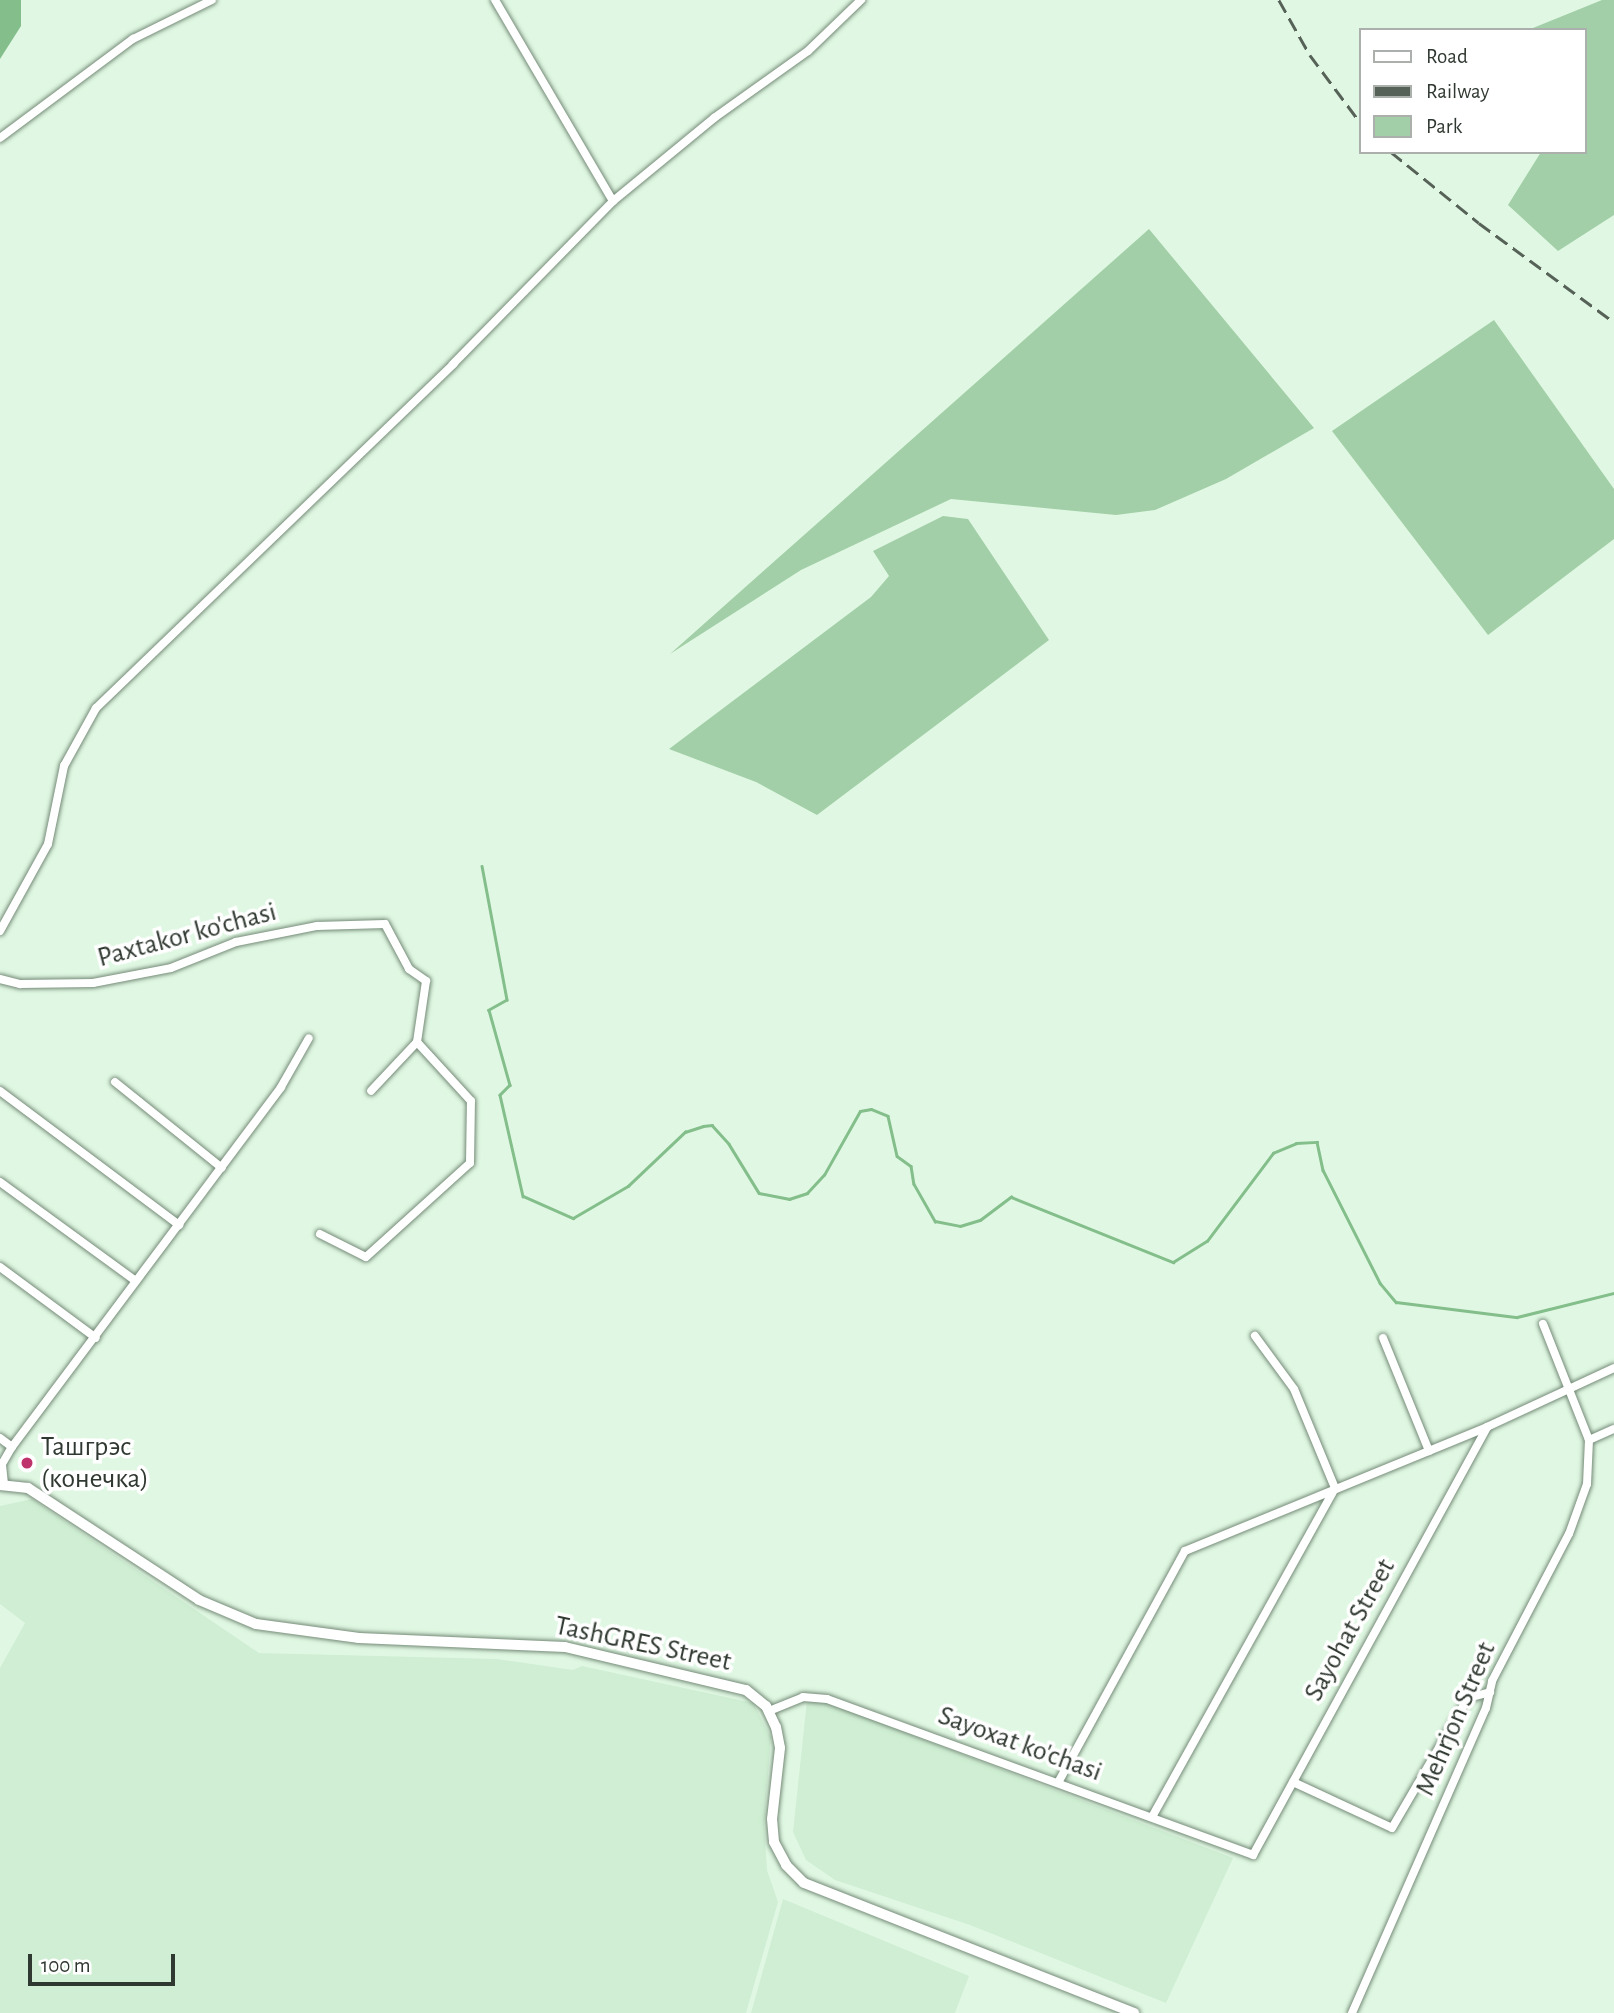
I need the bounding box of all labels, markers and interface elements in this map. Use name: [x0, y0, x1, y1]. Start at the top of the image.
legend: [1358, 28, 1586, 154]
text: Road: [1426, 46, 1468, 67]
text: Railway: [1426, 81, 1489, 102]
text: Park: [1426, 116, 1462, 137]
street label: Paxtakor ko'chasi: [94, 895, 280, 975]
place label: Ташгрэс (конечка): [41, 1430, 149, 1496]
marker: Ташгрэс (конечка): [19, 1455, 35, 1471]
street label: Sayohat Street: [1297, 1553, 1403, 1707]
street label: TashGRES Street: [552, 1609, 734, 1679]
street label: Mehrjon Street: [1409, 1637, 1503, 1801]
street label: Sayoxat ko'chasi: [934, 1699, 1106, 1789]
scale bar: [32, 1940, 178, 1984]
text: 100 m: [41, 1955, 91, 1976]

